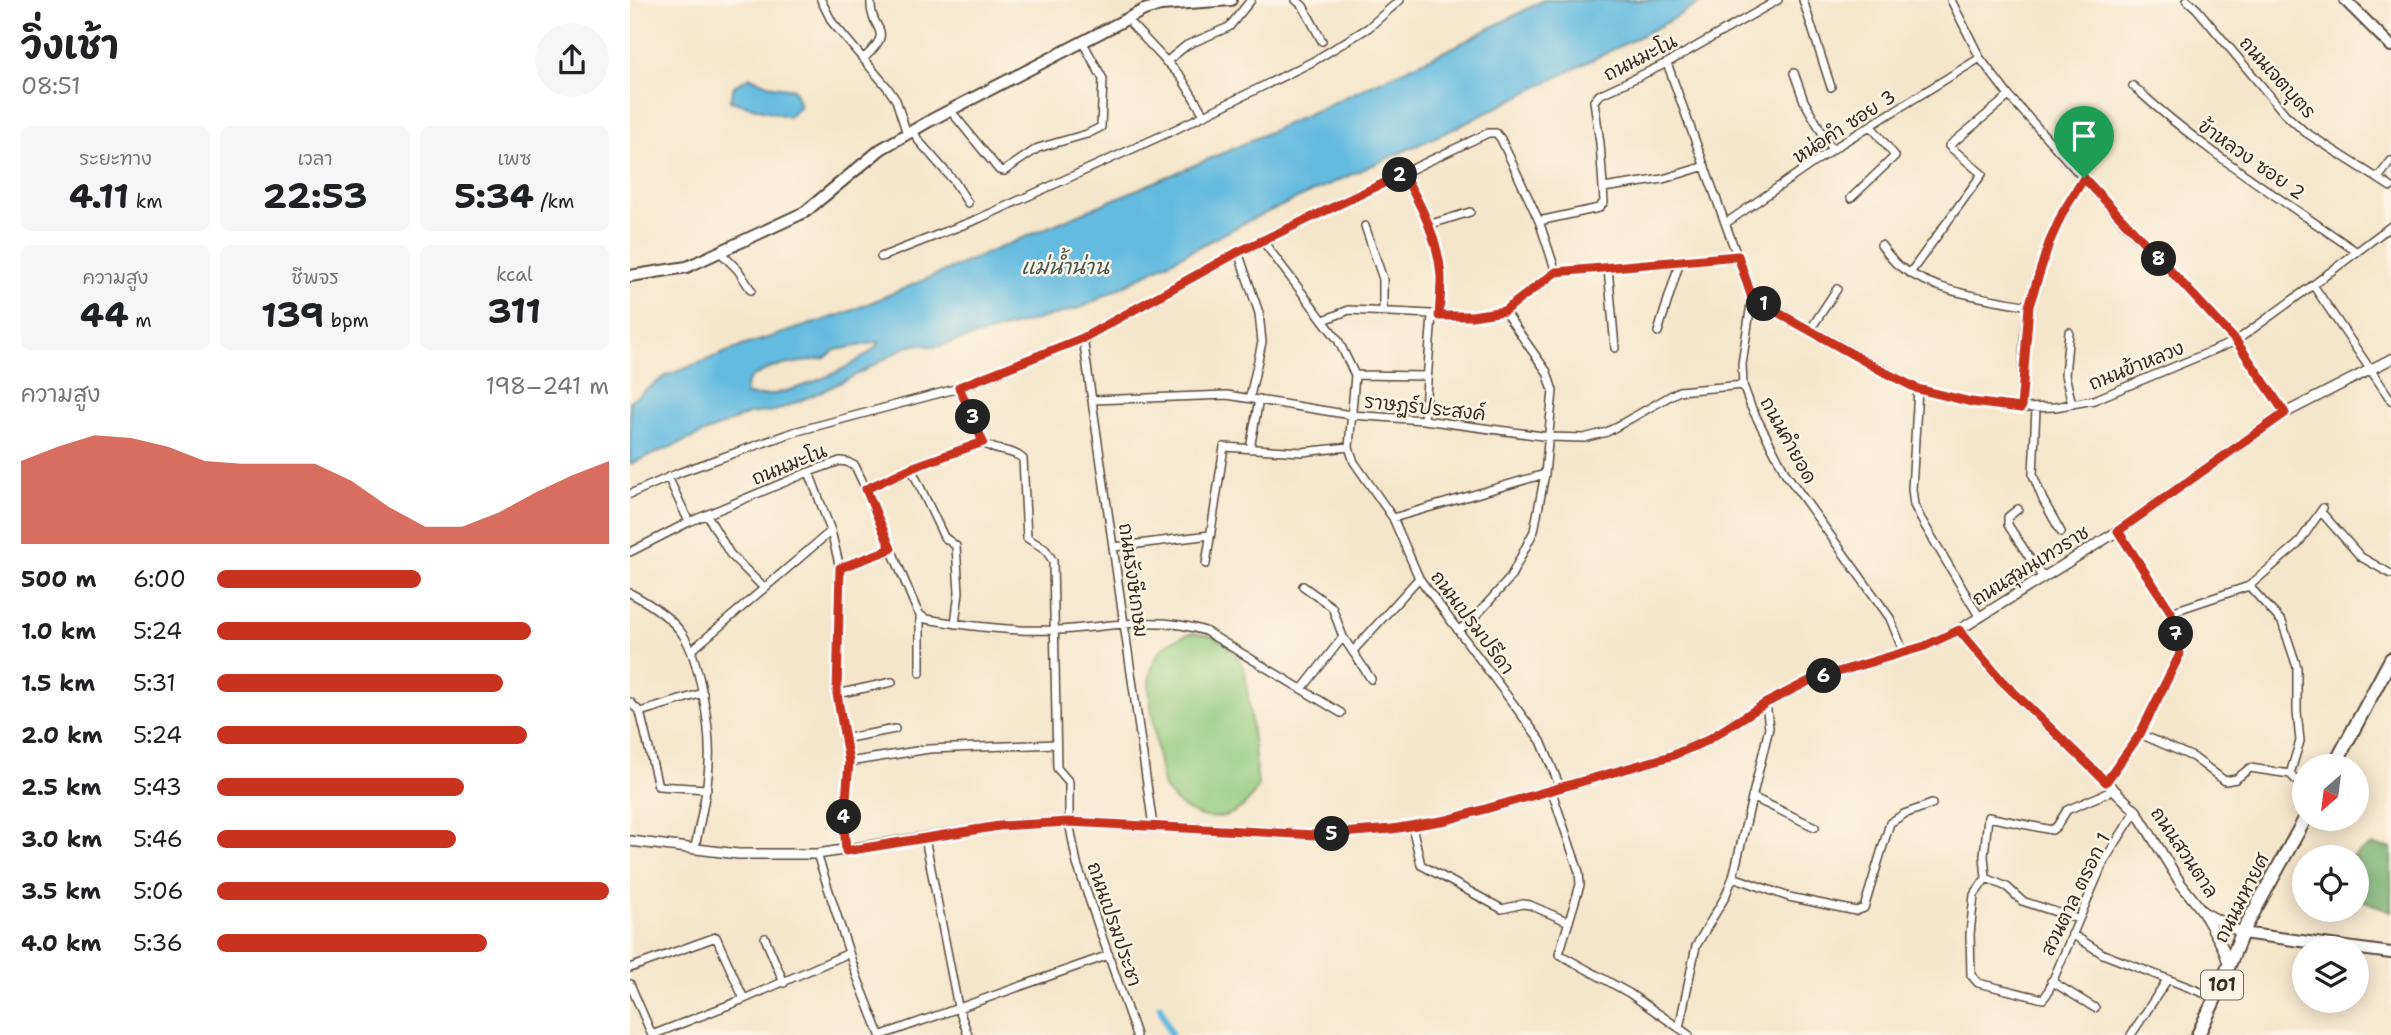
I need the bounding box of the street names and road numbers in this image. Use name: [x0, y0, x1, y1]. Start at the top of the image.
street label: ถนนมะโน: [1599, 28, 1682, 87]
street label: ถนนเจตบุตร: [2233, 31, 2321, 125]
street label: หน่อคำ ซอย 3: [1788, 84, 1901, 169]
street label: ข้าหลวง ซอย 2: [2193, 113, 2310, 205]
street label: ถนนข้าหลวง: [2085, 335, 2188, 396]
street label: ราษฎร์ประสงค์: [1363, 389, 1487, 426]
street label: ถนนคำยอด: [1754, 392, 1823, 488]
street label: ถนนมะโน: [748, 438, 831, 491]
street label: ถนนสุมนเทวราช: [1967, 519, 2095, 613]
street label: ถนนรังษีเกษม: [1113, 521, 1154, 639]
street label: ถนนเปรมปรีดา: [1425, 565, 1520, 679]
street label: ถนนสวนตาล: [2145, 802, 2224, 903]
street label: สวนตาล ตรอก 1: [2035, 829, 2116, 960]
street label: ถนนมหายศ: [2208, 848, 2275, 947]
street label: ถนนเปรมประชา: [1082, 859, 1147, 990]
road number: 101: [2201, 970, 2243, 1000]

